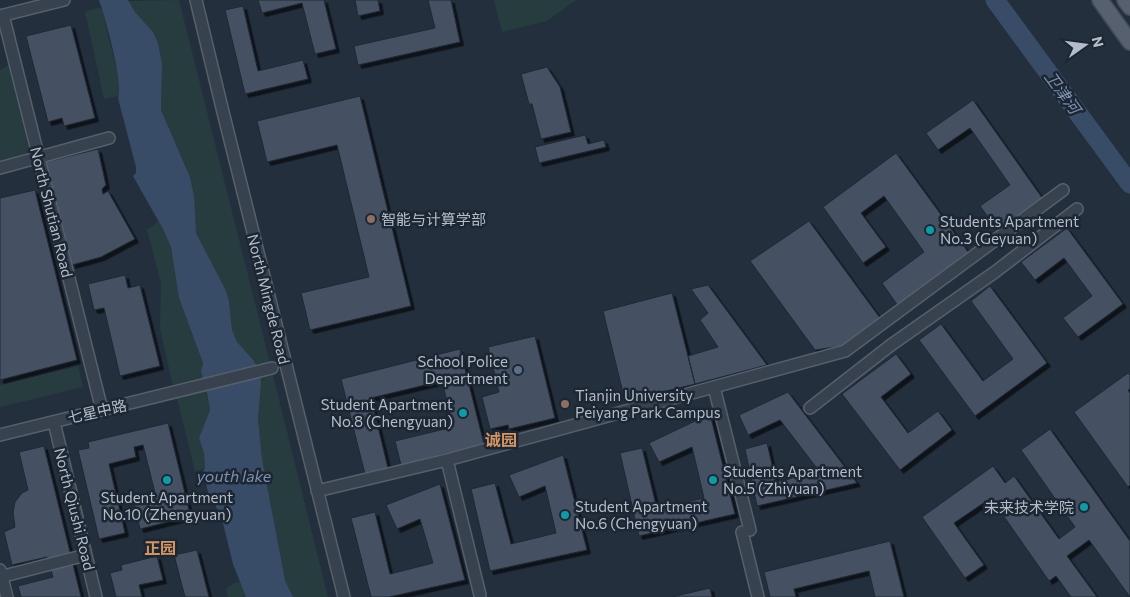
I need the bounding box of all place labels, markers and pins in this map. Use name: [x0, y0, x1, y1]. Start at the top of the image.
place label: 智能与计算学部: [381, 210, 486, 228]
place label: Students Apartment No.3 (Geyuan): [940, 212, 1079, 247]
marker: 智能与计算学部: [365, 213, 377, 225]
marker: Students Apartment No.3 (Geyuan): [924, 224, 936, 236]
place label: School Police Department: [417, 352, 508, 387]
marker: School Police Department: [512, 364, 524, 376]
place label: Tianjin University Peiyang Park Campus: [575, 386, 721, 421]
place label: Student Apartment No.8 (Chengyuan): [321, 395, 453, 430]
marker: Tianjin University Peiyang Park Campus: [559, 398, 571, 410]
marker: Student Apartment No.8 (Chengyuan): [457, 407, 469, 419]
place label: Students Apartment No.5 (Zhiyuan): [723, 462, 862, 497]
marker: Student Apartment No.10 (Zhengyuan): [161, 474, 173, 486]
marker: Students Apartment No.5 (Zhiyuan): [707, 474, 719, 486]
place label: Student Apartment No.10 (Zhengyuan): [101, 488, 233, 523]
place label: Student Apartment No.6 (Chengyuan): [575, 497, 707, 532]
place label: 未来技术学院: [984, 498, 1074, 516]
marker: 未来技术学院: [1078, 501, 1090, 513]
marker: Student Apartment No.6 (Chengyuan): [559, 509, 571, 521]

